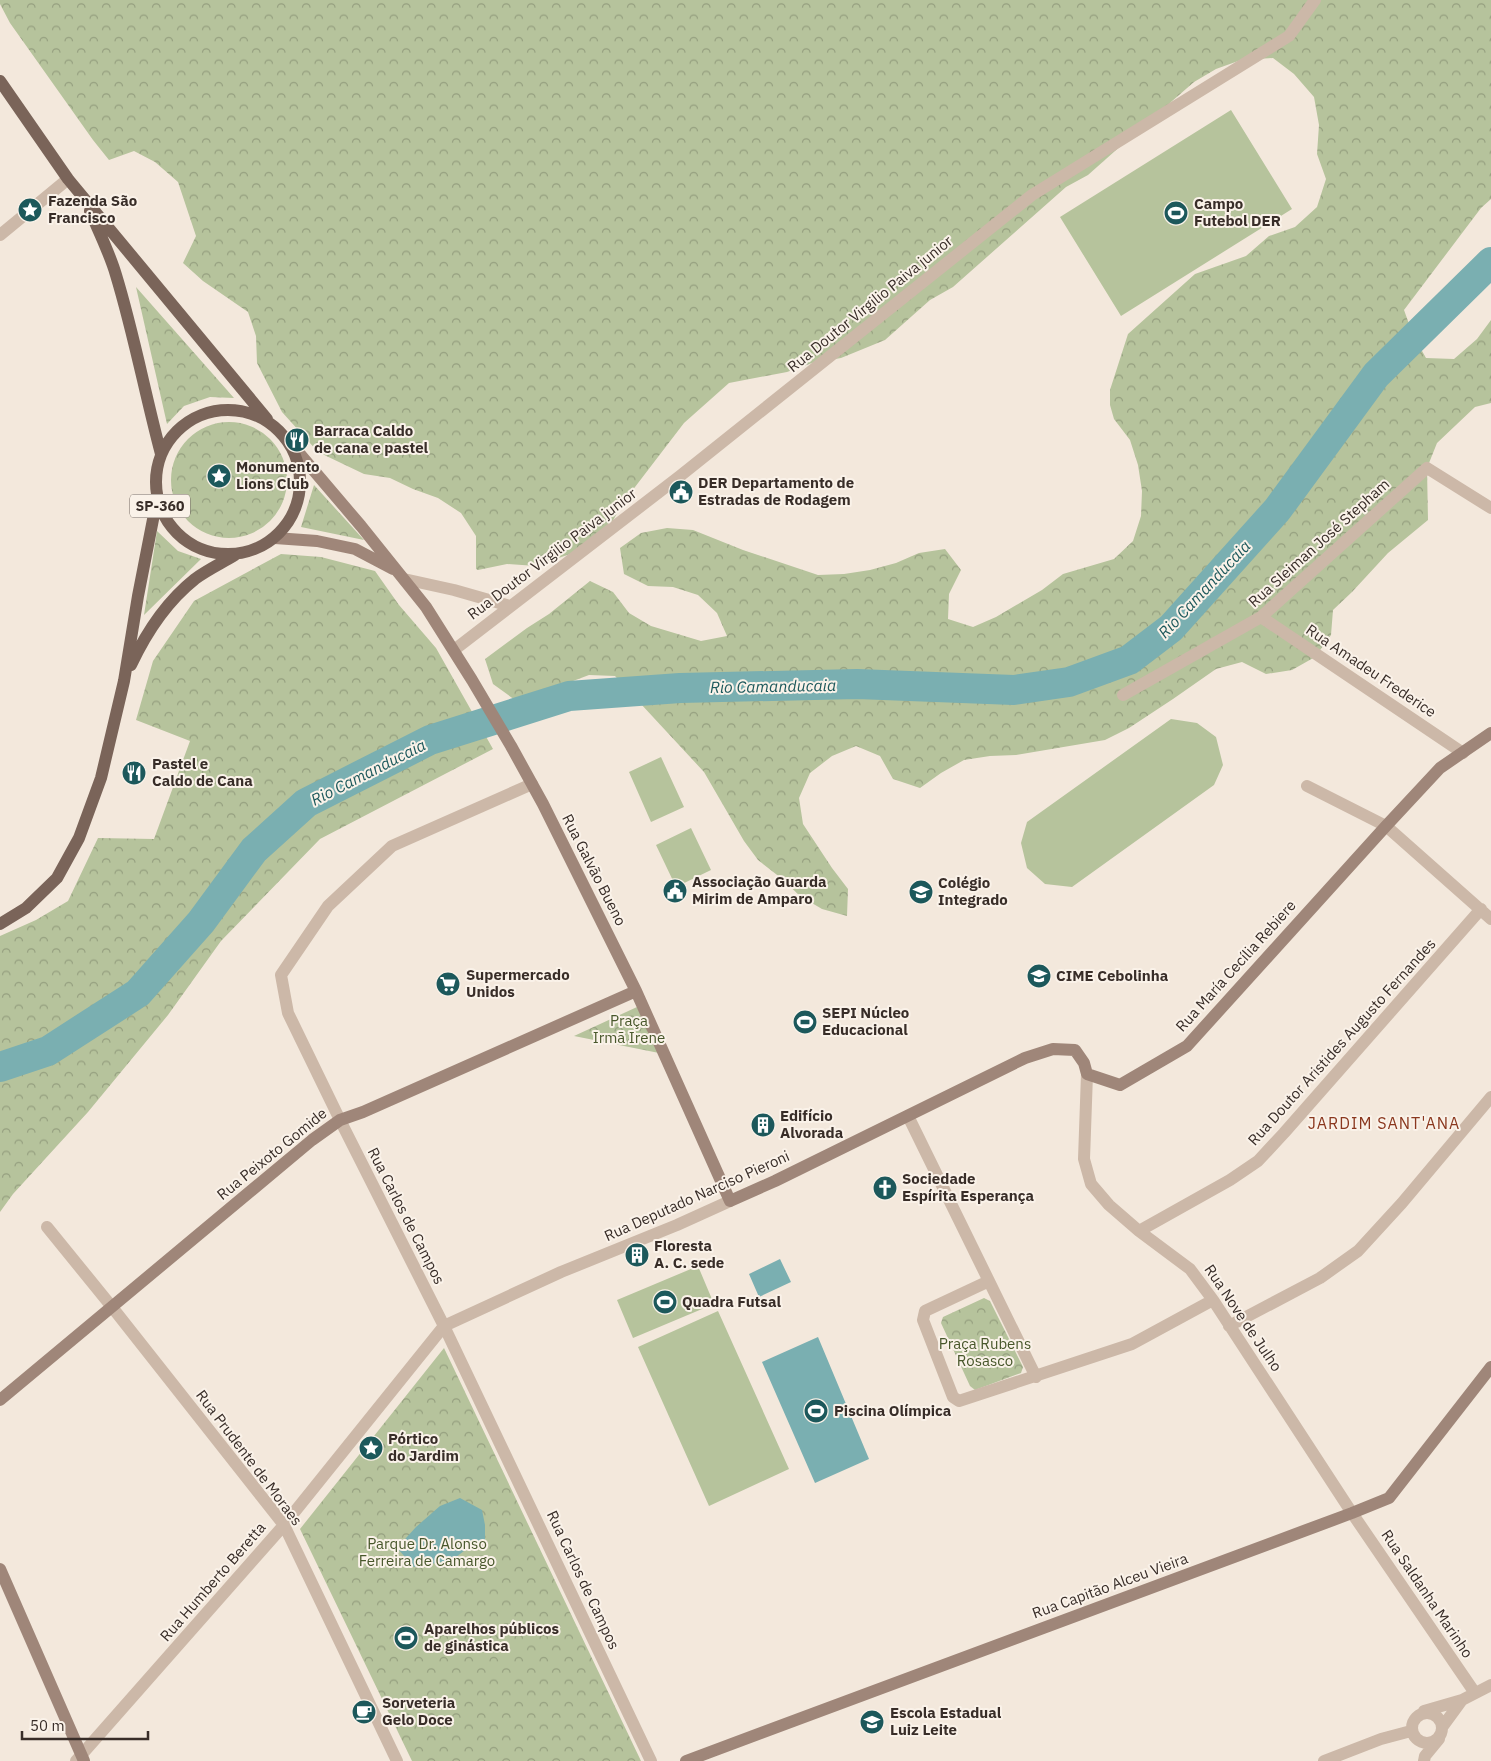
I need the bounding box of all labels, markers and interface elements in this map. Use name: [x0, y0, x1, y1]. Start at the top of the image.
place label: Fazenda São Francisco: [48, 191, 137, 227]
place label: Campo Futebol DER: [1194, 194, 1281, 230]
place icon: Fazenda São Francisco: [17, 197, 43, 223]
sports icon: Campo Futebol DER: [1163, 200, 1189, 226]
street label: Rua Doutor Virgilio Paiva junior: [783, 231, 956, 376]
place label: Barraca Caldo de cana e pastel: [314, 421, 429, 457]
restaurant icon: Barraca Caldo de cana e pastel: [284, 427, 310, 453]
place label: Monumento Lions Club: [236, 457, 320, 493]
place icon: Monumento Lions Club: [206, 463, 232, 489]
place label: DER Departamento de Estradas de Rodagem: [698, 473, 854, 509]
street label: Rua Sleiman José Stepham: [1244, 474, 1393, 611]
public building icon: DER Departamento de Estradas de Rodagem: [668, 479, 694, 505]
street label: Rua Doutor Virgilio Paiva junior: [463, 484, 640, 623]
road number: SP-360: [130, 494, 190, 518]
water label: Rio Camanducaia: [1154, 536, 1254, 642]
street label: Rua Amadeu Frederice: [1303, 620, 1440, 721]
water label: Rio Camanducaia: [710, 675, 836, 697]
water label: Rio Camanducaia: [307, 734, 429, 810]
place label: Pastel e Caldo de Cana: [152, 754, 253, 790]
restaurant icon: Pastel e Caldo de Cana: [121, 760, 147, 786]
street label: Rua Galvão Bueno: [558, 811, 631, 929]
place label: Associação Guarda Mirim de Amparo: [692, 872, 827, 908]
place label: Colégio Integrado: [938, 873, 1008, 909]
public building icon: Associação Guarda Mirim de Amparo: [662, 878, 688, 904]
school or university icon: Colégio Integrado: [908, 879, 934, 905]
street label: Rua María Cecília Rebiere: [1171, 896, 1300, 1036]
street label: Rua Doutor Aristides Augusto Fernandes: [1244, 934, 1440, 1149]
school or university icon: CIME Cebolinha: [1026, 963, 1052, 989]
place label: Supermercado Unidos: [466, 965, 570, 1001]
place label: CIME Cebolinha: [1056, 966, 1169, 985]
supermarket icon: Supermercado Unidos: [435, 971, 461, 997]
place label: SEPI Núcleo Educacional: [822, 1003, 909, 1039]
sports icon: SEPI Núcleo Educacional: [792, 1009, 818, 1035]
park label: Praça Irmã Irene: [593, 1011, 665, 1047]
street label: Rua Peixoto Gomide: [213, 1103, 331, 1204]
place label: Edifício Alvorada: [780, 1106, 844, 1142]
building icon: Edifício Alvorada: [750, 1112, 776, 1138]
district label: JARDIM SANT'ANA: [1308, 1113, 1460, 1133]
street label: Rua Carlos de Campos: [364, 1144, 449, 1287]
street label: Rua Deputado Narciso Pieroni: [601, 1146, 792, 1245]
place label: Sociedade Espírita Esperança: [902, 1169, 1035, 1205]
church icon: Sociedade Espírita Esperança: [872, 1175, 898, 1201]
place label: Floresta A. C. sede: [654, 1236, 724, 1272]
building icon: Floresta A. C. sede: [624, 1242, 650, 1268]
street label: Rua Nove de Julho: [1201, 1260, 1286, 1375]
sports icon: Quadra Futsal: [652, 1289, 678, 1315]
place label: Quadra Futsal: [682, 1292, 781, 1311]
park label: Praça Rubens Rosasco: [939, 1334, 1031, 1370]
street label: Rua Prudente de Moraes: [192, 1386, 307, 1529]
sports icon: Piscina Olímpica: [803, 1398, 829, 1424]
place label: Piscina Olímpica: [834, 1401, 952, 1420]
place label: Pórtico do Jardim: [388, 1429, 459, 1465]
place icon: Pórtico do Jardim: [358, 1435, 384, 1461]
street label: Rua Carlos de Campos: [543, 1507, 624, 1652]
street label: Rua Humberto Beretta: [156, 1518, 270, 1645]
street label: Rua Saldanha Marinho: [1377, 1526, 1477, 1661]
park label: Parque Dr. Alonso Ferreira de Camargo: [359, 1534, 495, 1570]
street label: Rua Capitão Alceu Vieira: [1029, 1548, 1190, 1623]
place label: Aparelhos públicos de ginástica: [424, 1619, 560, 1655]
sports icon: Aparelhos públicos de ginástica: [393, 1625, 419, 1651]
place label: Sorveteria Gelo Doce: [382, 1693, 456, 1729]
cafe icon: Sorveteria Gelo Doce: [351, 1699, 377, 1725]
place label: Escola Estadual Luiz Leite: [890, 1703, 1002, 1739]
scale bar: [22, 1708, 149, 1740]
school or university icon: Escola Estadual Luiz Leite: [859, 1709, 885, 1735]
text: 50 m: [30, 1716, 65, 1735]

